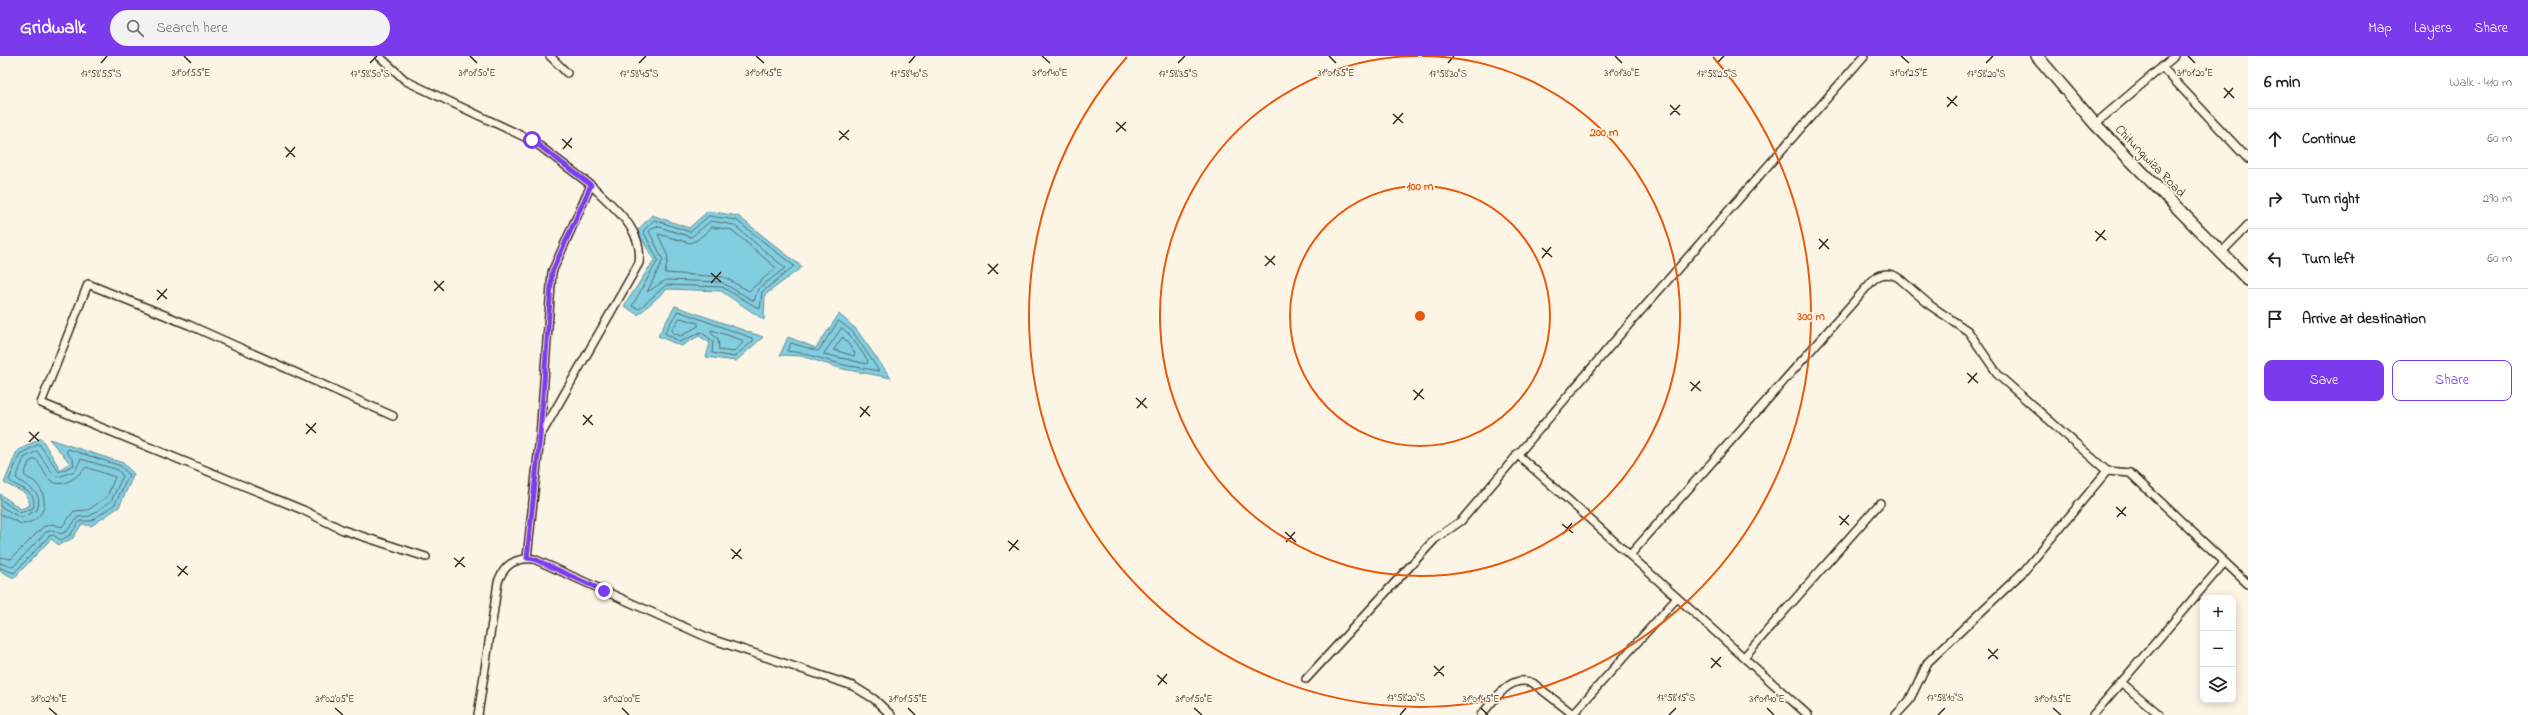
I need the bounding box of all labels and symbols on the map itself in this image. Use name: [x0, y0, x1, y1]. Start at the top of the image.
text: 31°01'55"E: [172, 66, 210, 81]
text: 31°01'50"E: [459, 66, 495, 81]
text: 31°01'45"E: [746, 66, 782, 81]
text: 31°01'40"E: [1032, 66, 1068, 81]
text: 31°01'35"E: [1318, 66, 1354, 81]
text: 31°01'30"E: [1604, 66, 1640, 81]
text: 31°01'25"E: [1890, 66, 1928, 81]
text: 31°01'20"E: [2177, 66, 2213, 81]
text: 17°58'55"S: [81, 67, 122, 82]
text: 17°58'50"S: [350, 67, 390, 82]
text: 17°58'45"S: [619, 67, 659, 82]
text: 17°58'40"S: [890, 67, 928, 82]
text: 17°58'35"S: [1158, 67, 1198, 82]
text: 17°58'30"S: [1429, 67, 1467, 82]
text: 17°58'25"S: [1697, 67, 1738, 82]
text: 17°58'20"S: [1967, 67, 2006, 82]
street label: Chitungwiza Road: [2110, 120, 2190, 203]
text: 200 m: [1589, 124, 1619, 142]
route start: [523, 131, 541, 149]
text: 100 m: [1407, 178, 1434, 196]
text: 300 m: [1796, 308, 1826, 326]
centre of rings: [1413, 309, 1427, 323]
route end: [595, 582, 613, 600]
text: 17°58'20"S: [1387, 691, 1426, 706]
text: 17°58'15"S: [1657, 691, 1696, 706]
text: 17°58'10"S: [1927, 691, 1964, 706]
text: 31°02'10"E: [31, 692, 67, 707]
text: 31°02'05"E: [316, 692, 354, 707]
text: 31°02'00"E: [603, 692, 641, 707]
text: 31°01'55"E: [889, 692, 927, 707]
text: 31°01'50"E: [1176, 692, 1212, 707]
text: 31°01'45"E: [1463, 692, 1499, 707]
text: 31°01'40"E: [1749, 692, 1785, 707]
text: 31°01'35"E: [2035, 692, 2071, 707]

